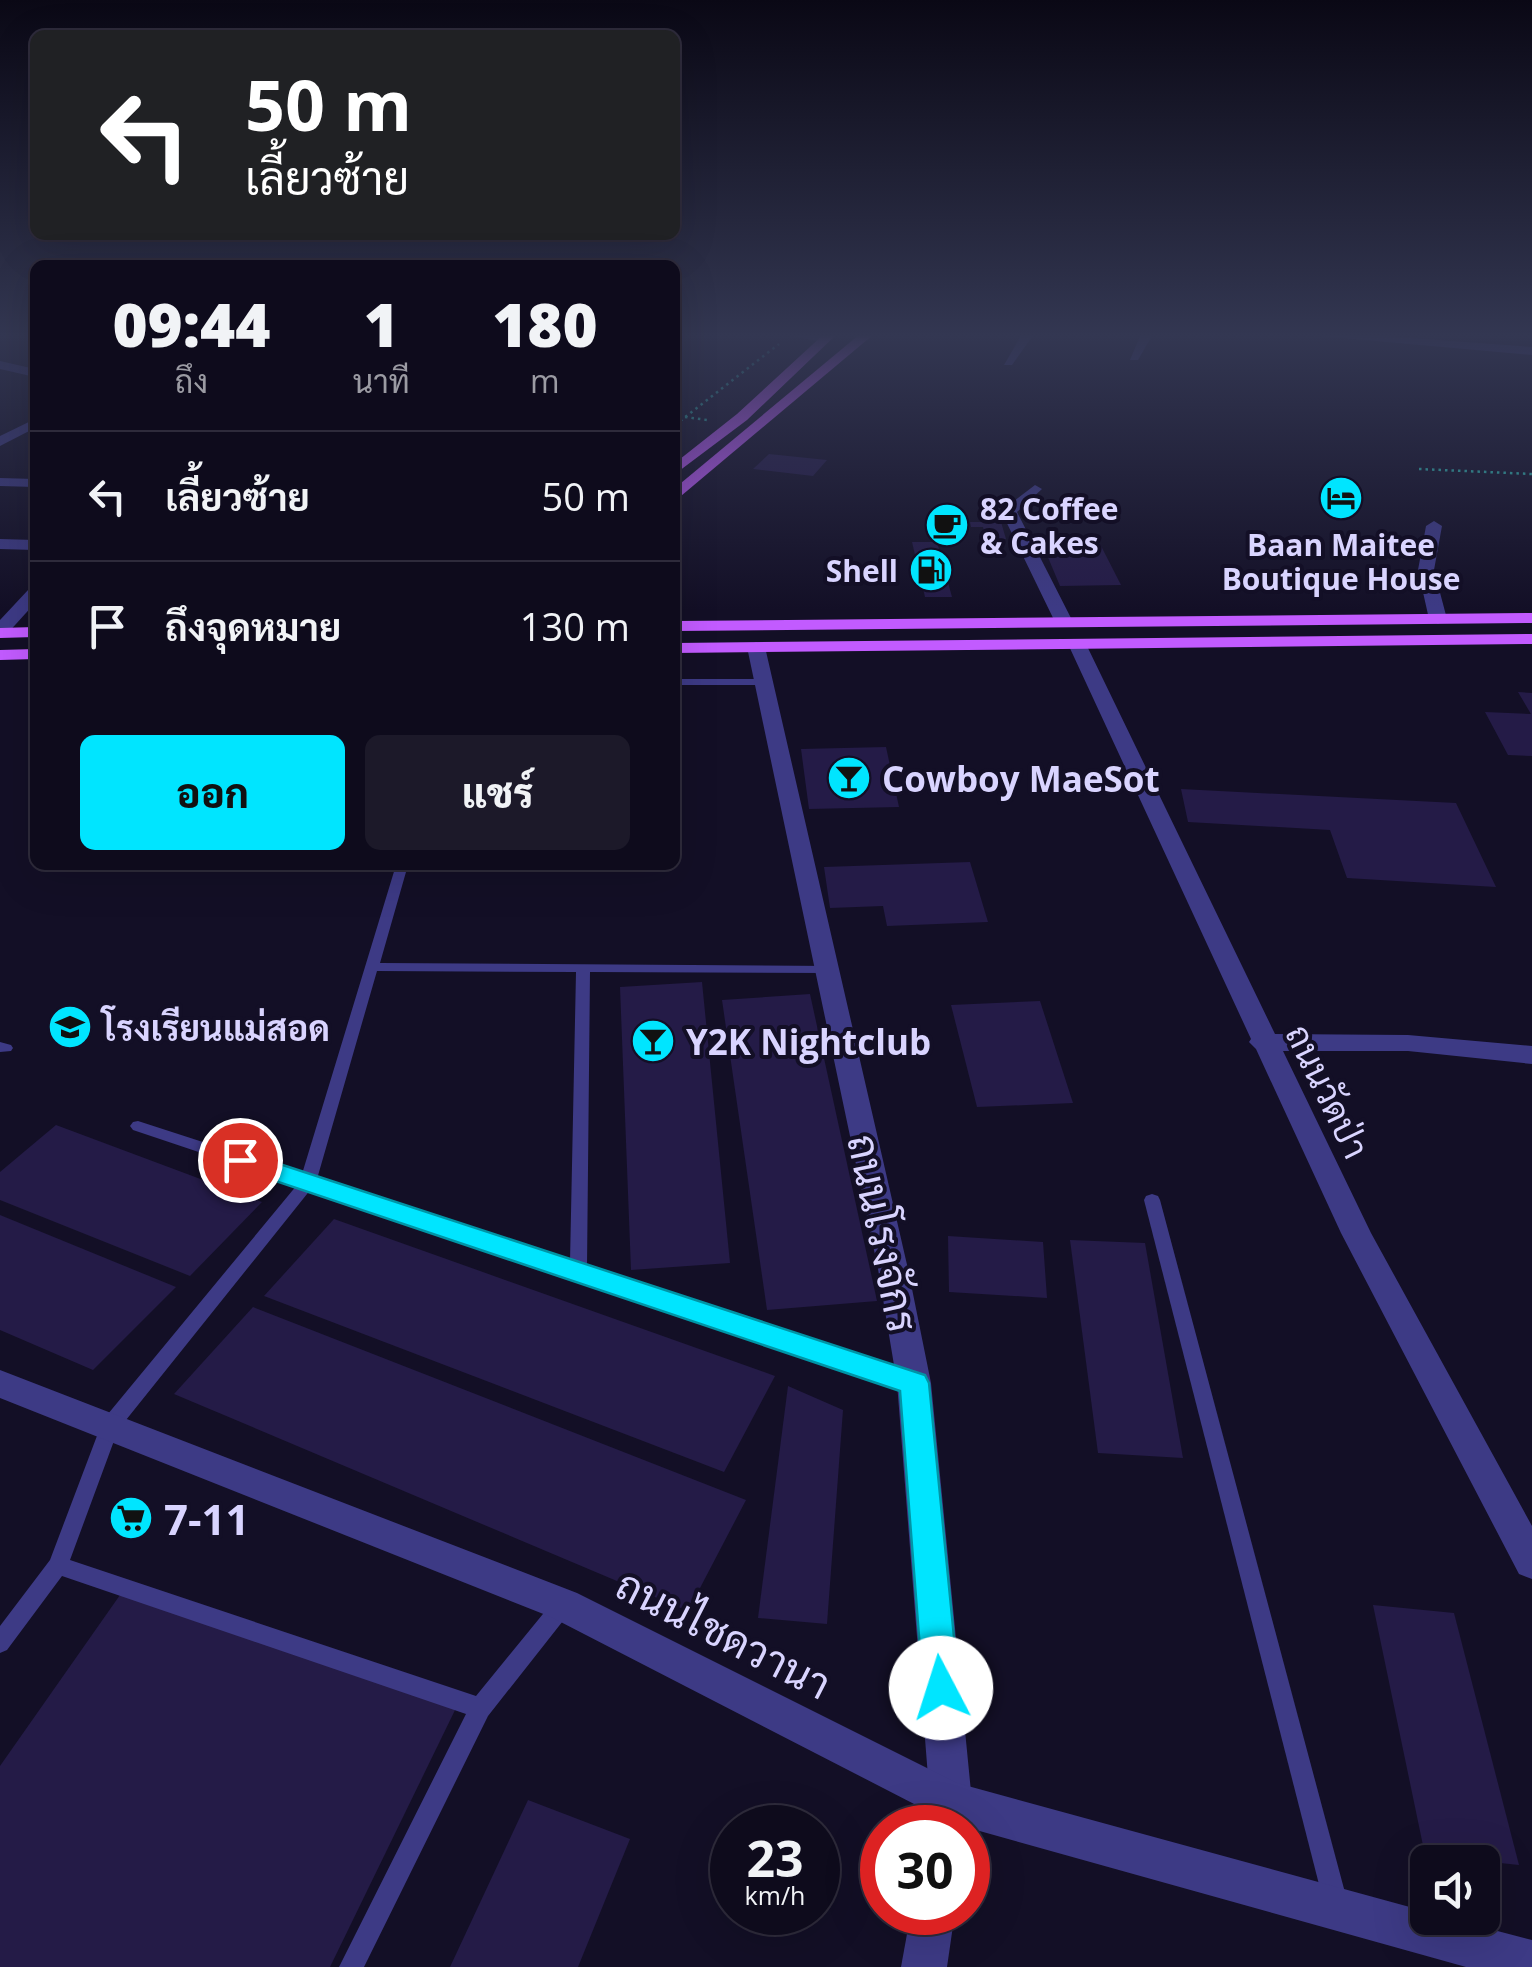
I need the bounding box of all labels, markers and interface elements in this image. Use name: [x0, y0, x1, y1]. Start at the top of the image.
text: 50 m: [245, 56, 412, 152]
icon: left: [80, 70, 210, 200]
text: เลี้ยวซ้าย: [245, 147, 409, 208]
text: 09:44: [112, 283, 270, 365]
text: 1: [364, 283, 399, 365]
text: 180: [492, 283, 598, 365]
text: ถึง: [175, 359, 208, 402]
text: นาที: [353, 359, 410, 402]
text: m: [530, 359, 560, 402]
icon: left: [80, 469, 135, 524]
text: เลี้ยวซ้าย: [165, 470, 310, 522]
text: 50 m: [541, 470, 630, 522]
hotel icon: Baan Maitee Boutique House: [1318, 475, 1364, 521]
place label: 82 Coffee & Cakes: [980, 488, 1118, 563]
cafe icon: 82 Coffee & Cakes: [924, 502, 970, 548]
place label: Baan Maitee Boutique House: [1222, 524, 1460, 599]
fuel station icon: Shell: [908, 547, 954, 593]
place label: Shell: [826, 550, 898, 591]
icon: arrive: [80, 599, 135, 654]
text: ถึงจุดหมาย: [165, 600, 341, 652]
text: 130 m: [520, 600, 630, 652]
button: ออก: [80, 735, 345, 850]
button: แชร์: [365, 735, 630, 850]
bar icon: Cowboy MaeSot: [826, 755, 872, 801]
place label: Cowboy MaeSot: [882, 755, 1160, 802]
school or university icon: โรงเรียนแม่สอด: [47, 1004, 93, 1050]
place label: โรงเรียนแม่สอด: [100, 1004, 330, 1051]
street label: ถนนวัดป่า: [1275, 1016, 1381, 1166]
bar icon: Y2K Nightclub: [630, 1018, 676, 1064]
place label: Y2K Nightclub: [686, 1018, 931, 1065]
pin: [198, 1118, 283, 1203]
street label: ถนนโรงจักร: [835, 1129, 933, 1337]
icon: arrive: [213, 1133, 268, 1188]
place label: 7-11: [164, 1490, 250, 1547]
supermarket icon: 7-11: [108, 1495, 154, 1541]
street label: ถนนไชดวานา: [607, 1555, 841, 1711]
position arrow: [889, 1636, 993, 1740]
speed limit sign: 30: [860, 1805, 990, 1935]
text: 23: [746, 1824, 804, 1892]
map controls: [1410, 1845, 1500, 1935]
button: sound: [1410, 1845, 1500, 1935]
text: km/h: [745, 1878, 805, 1912]

